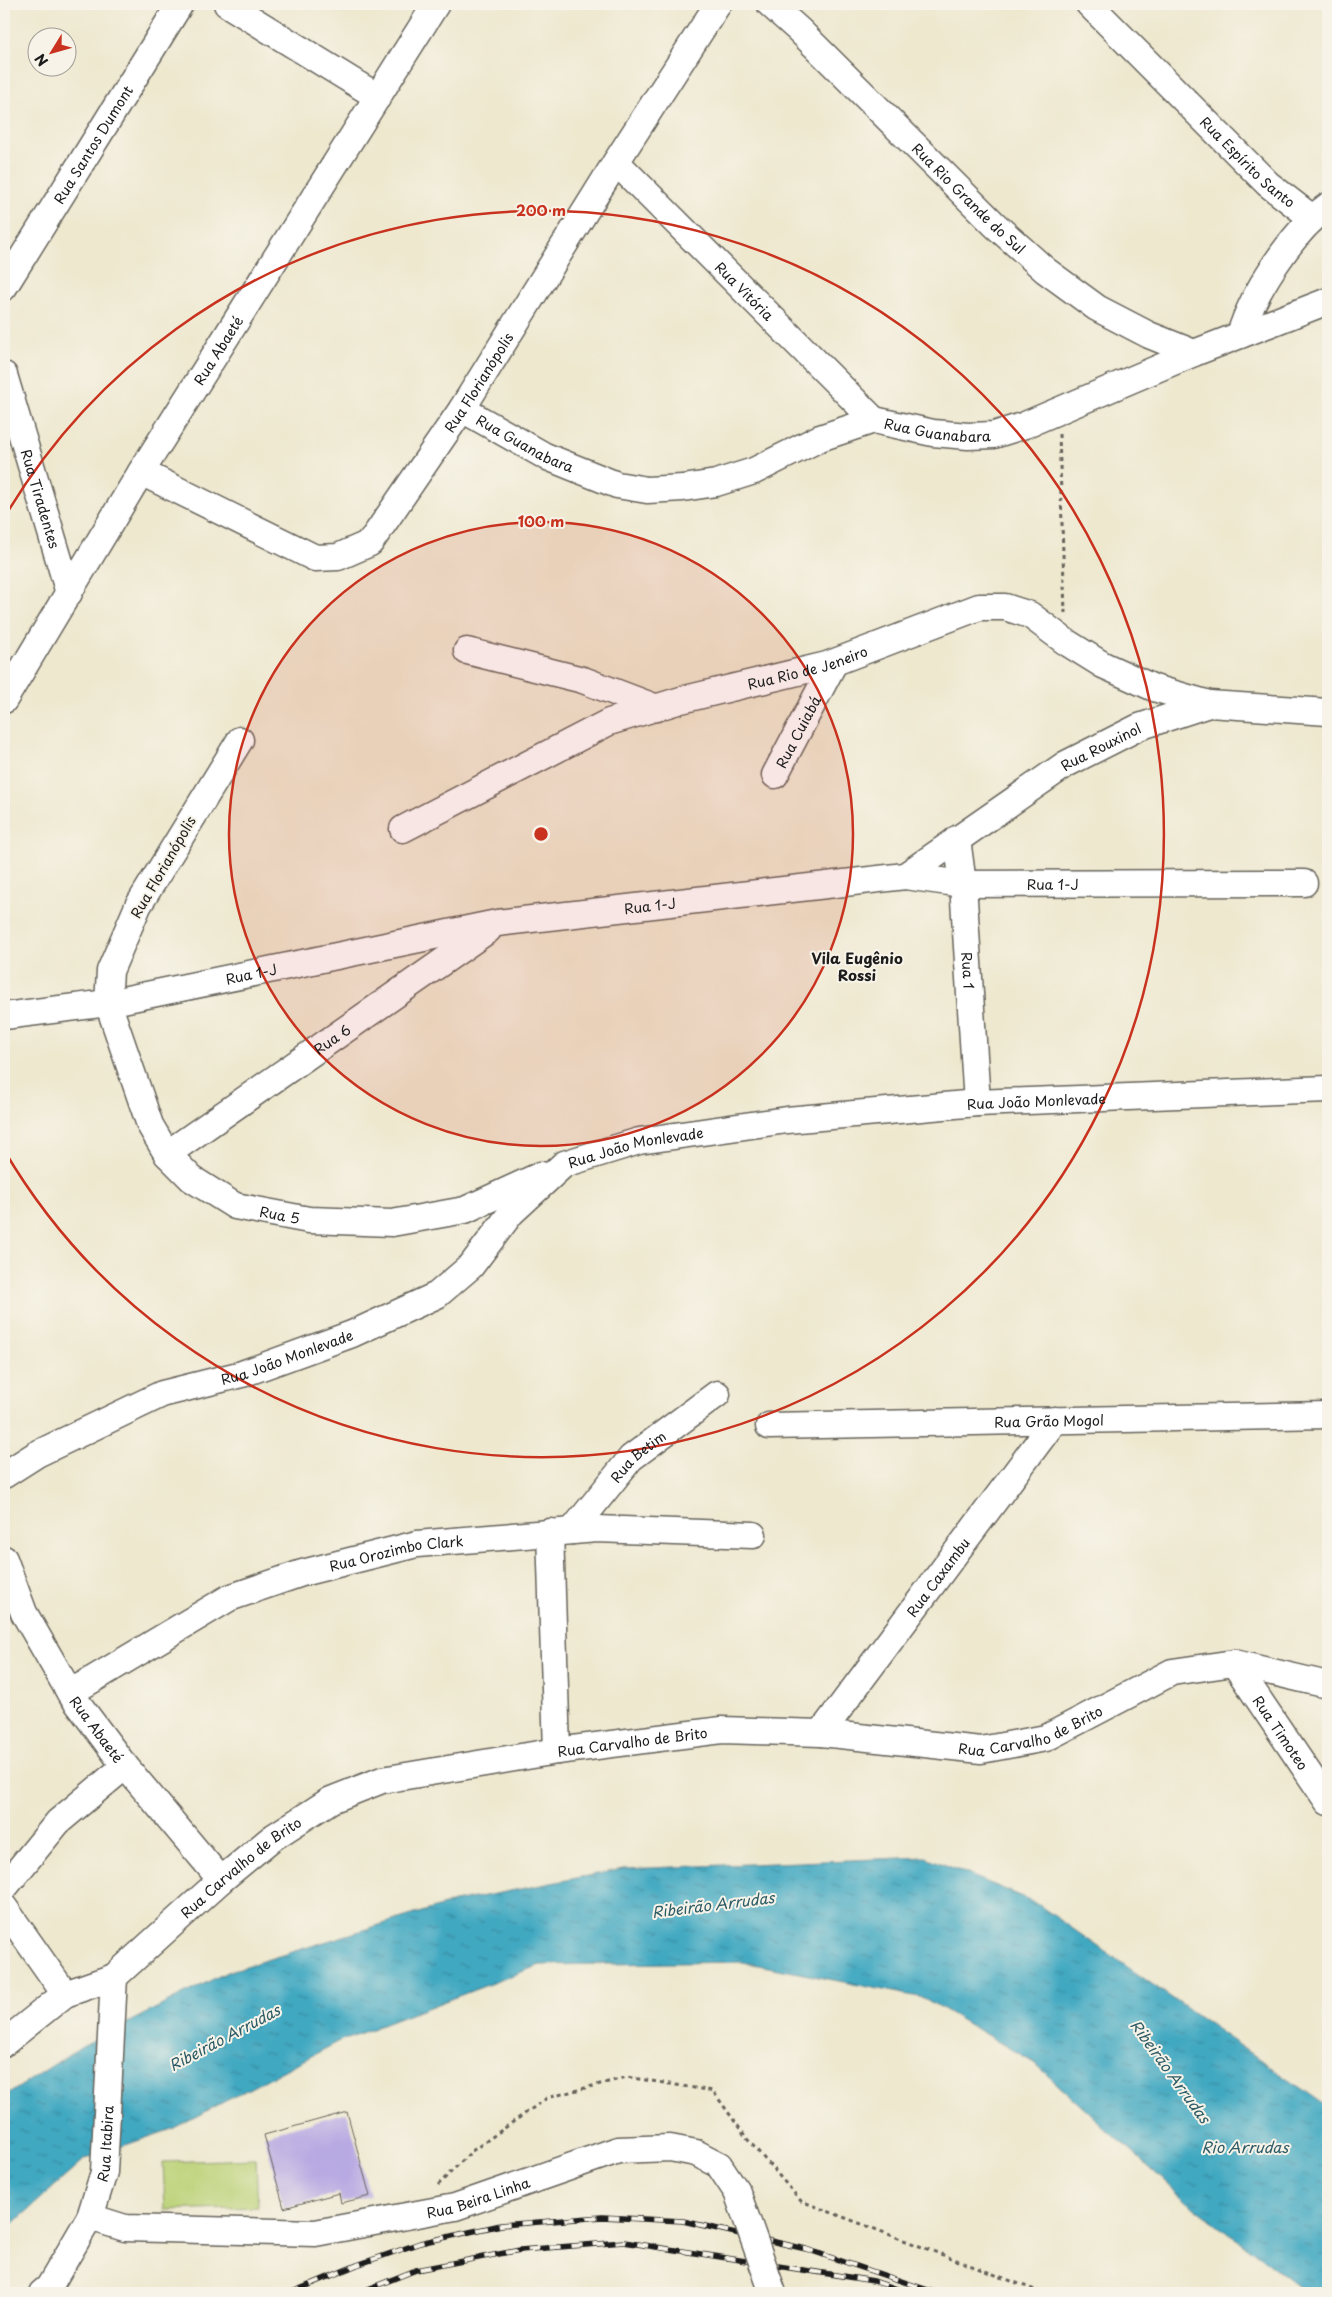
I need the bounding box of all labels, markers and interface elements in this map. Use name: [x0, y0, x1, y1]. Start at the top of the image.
north arrow: [28, 28, 78, 78]
text: N: [29, 49, 53, 71]
street label: Rua Santos Dumont: [48, 81, 138, 208]
street label: Rua Espírito Santo: [1196, 111, 1300, 212]
street label: Rua Rio Grande do Sul: [908, 138, 1030, 258]
text: 200 m: [516, 198, 566, 221]
street label: Rua Vitória: [711, 257, 779, 325]
street label: Rua Abaeté: [188, 311, 248, 389]
street label: Rua Florianópolis: [439, 328, 518, 436]
street label: Rua Guanabara: [473, 409, 577, 477]
street label: Rua Guanabara: [882, 412, 991, 447]
street label: Rua Tiradentes: [16, 447, 66, 551]
text: 100 m: [518, 509, 564, 532]
street label: Rua Rio de Jeneiro: [745, 640, 871, 694]
street label: Rua Cuiabá: [770, 692, 826, 772]
street label: Rua Rouxinol: [1056, 717, 1145, 775]
street label: Rua Florianópolis: [125, 812, 201, 922]
centre of rings: [532, 825, 550, 843]
street label: Rua 1-J: [1027, 873, 1079, 894]
street label: Rua 1-J: [623, 892, 677, 919]
district label: Vila Eugênio Rossi: [811, 946, 903, 986]
street label: Rua 1: [957, 951, 980, 990]
street label: Rua 1-J: [224, 958, 279, 989]
street label: Rua 6: [309, 1019, 355, 1059]
street label: Rua João Monlevade: [966, 1087, 1106, 1114]
street label: Rua João Monlevade: [565, 1121, 705, 1173]
street label: Rua 5: [258, 1200, 302, 1229]
street label: Rua João Monlevade: [218, 1324, 356, 1389]
street label: Rua Grão Mogol: [994, 1409, 1104, 1432]
street label: Rua Betim: [605, 1425, 670, 1487]
street label: Rua Orozimbo Clark: [327, 1530, 464, 1576]
street label: Rua Caxambu: [901, 1533, 974, 1621]
street label: Rua Abaeté: [65, 1691, 129, 1767]
street label: Rua Timoteo: [1248, 1691, 1314, 1774]
street label: Rua Carvalho de Brito: [957, 1700, 1106, 1761]
street label: Rua Carvalho de Brito: [556, 1721, 709, 1761]
street label: Rua Carvalho de Brito: [175, 1811, 305, 1923]
water label: Ribeirão Arrudas: [651, 1885, 777, 1923]
water label: Ribeirão Arrudas: [164, 1997, 285, 2076]
water label: Ribeirão Arrudas: [1126, 2014, 1217, 2128]
street label: Rua Itabira: [91, 2104, 118, 2184]
water label: Rio Arrudas: [1202, 2135, 1290, 2158]
street label: Rua Beira Linha: [425, 2171, 533, 2223]

